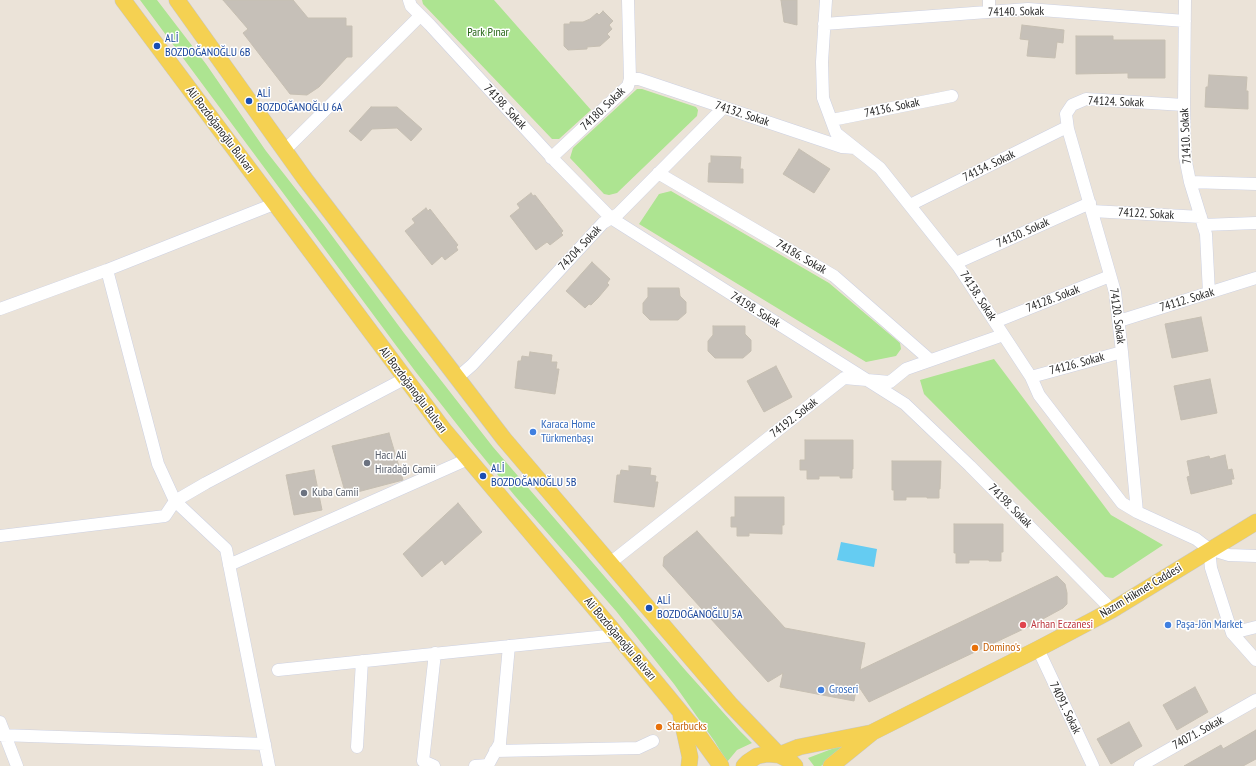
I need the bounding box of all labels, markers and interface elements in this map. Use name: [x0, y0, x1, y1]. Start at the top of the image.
street label: 74140. Sokak: [988, 4, 1044, 20]
park label: Park Pınar: [467, 26, 509, 40]
place label: ALİ BOZDOĞANOĞLU 6B: [165, 32, 251, 60]
marker: ALİ BOZDOĞANOĞLU 6B: [152, 41, 162, 51]
street label: 74198. Sokak: [481, 82, 529, 132]
street label: Ali Bozdoğanoğlu Bulvarı: [183, 84, 257, 176]
street label: 74180. Sokak: [578, 84, 628, 134]
place label: ALİ BOZDOĞANOĞLU 6A: [257, 87, 343, 115]
street label: 74124. Sokak: [1088, 94, 1144, 110]
street label: 74136. Sokak: [863, 95, 921, 121]
marker: ALİ BOZDOĞANOĞLU 6A: [244, 96, 254, 106]
street label: 74132. Sokak: [713, 98, 771, 130]
street label: 71410. Sokak: [1177, 108, 1195, 164]
street label: 74134. Sokak: [961, 147, 1017, 185]
street label: 74122. Sokak: [1118, 205, 1174, 223]
street label: 74130. Sokak: [994, 215, 1052, 251]
street label: 74204. Sokak: [556, 223, 604, 273]
street label: 74186. Sokak: [773, 237, 829, 277]
street label: 74138. Sokak: [957, 269, 999, 323]
street label: 74128. Sokak: [1024, 282, 1082, 316]
street label: 74112. Sokak: [1158, 285, 1216, 315]
street label: 74120. Sokak: [1106, 287, 1128, 345]
street label: 74198. Sokak: [727, 289, 783, 331]
street label: Ali Bozdoğanoğlu Bulvarı: [376, 344, 450, 436]
street label: 74126. Sokak: [1048, 350, 1106, 378]
street label: 74192. Sokak: [767, 395, 821, 441]
place label: Karaca Home Türkmenbaşı: [541, 418, 596, 446]
marker: Karaca Home Türkmenbaşı: [528, 427, 538, 437]
place label: Hacı Ali Hıradağı Camii: [375, 449, 436, 477]
marker: Hacı Ali Hıradağı Camii: [362, 458, 372, 468]
place label: ALİ BOZDOĞANOĞLU 5B: [491, 462, 577, 490]
marker: ALİ BOZDOĞANOĞLU 5B: [478, 471, 488, 481]
street label: 74198. Sokak: [985, 481, 1035, 531]
place label: Kuba Camii: [312, 486, 359, 500]
marker: Kuba Camii: [299, 488, 309, 498]
street label: Nazım Hikmet Caddesi: [1097, 561, 1185, 621]
street label: Ali Bozdoğanoğlu Bulvarı: [581, 594, 659, 684]
place label: ALİ BOZDOĞANOĞLU 5A: [657, 594, 743, 622]
marker: ALİ BOZDOĞANOĞLU 5A: [644, 603, 654, 613]
place label: Arhan Eczanesi: [1031, 618, 1093, 632]
place label: Paşa-Jön Market: [1176, 618, 1243, 632]
marker: Arhan Eczanesi: [1018, 620, 1028, 630]
marker: Paşa-Jön Market: [1163, 620, 1173, 630]
place label: Domino's: [983, 641, 1020, 655]
marker: Domino's: [970, 643, 980, 653]
street label: 74091. Sokak: [1046, 680, 1084, 736]
place label: Groseri: [829, 683, 858, 697]
marker: Groseri: [816, 685, 826, 695]
street label: 74071. Sokak: [1170, 713, 1226, 753]
place label: Starbucks: [667, 720, 707, 734]
marker: Starbucks: [654, 722, 664, 732]

